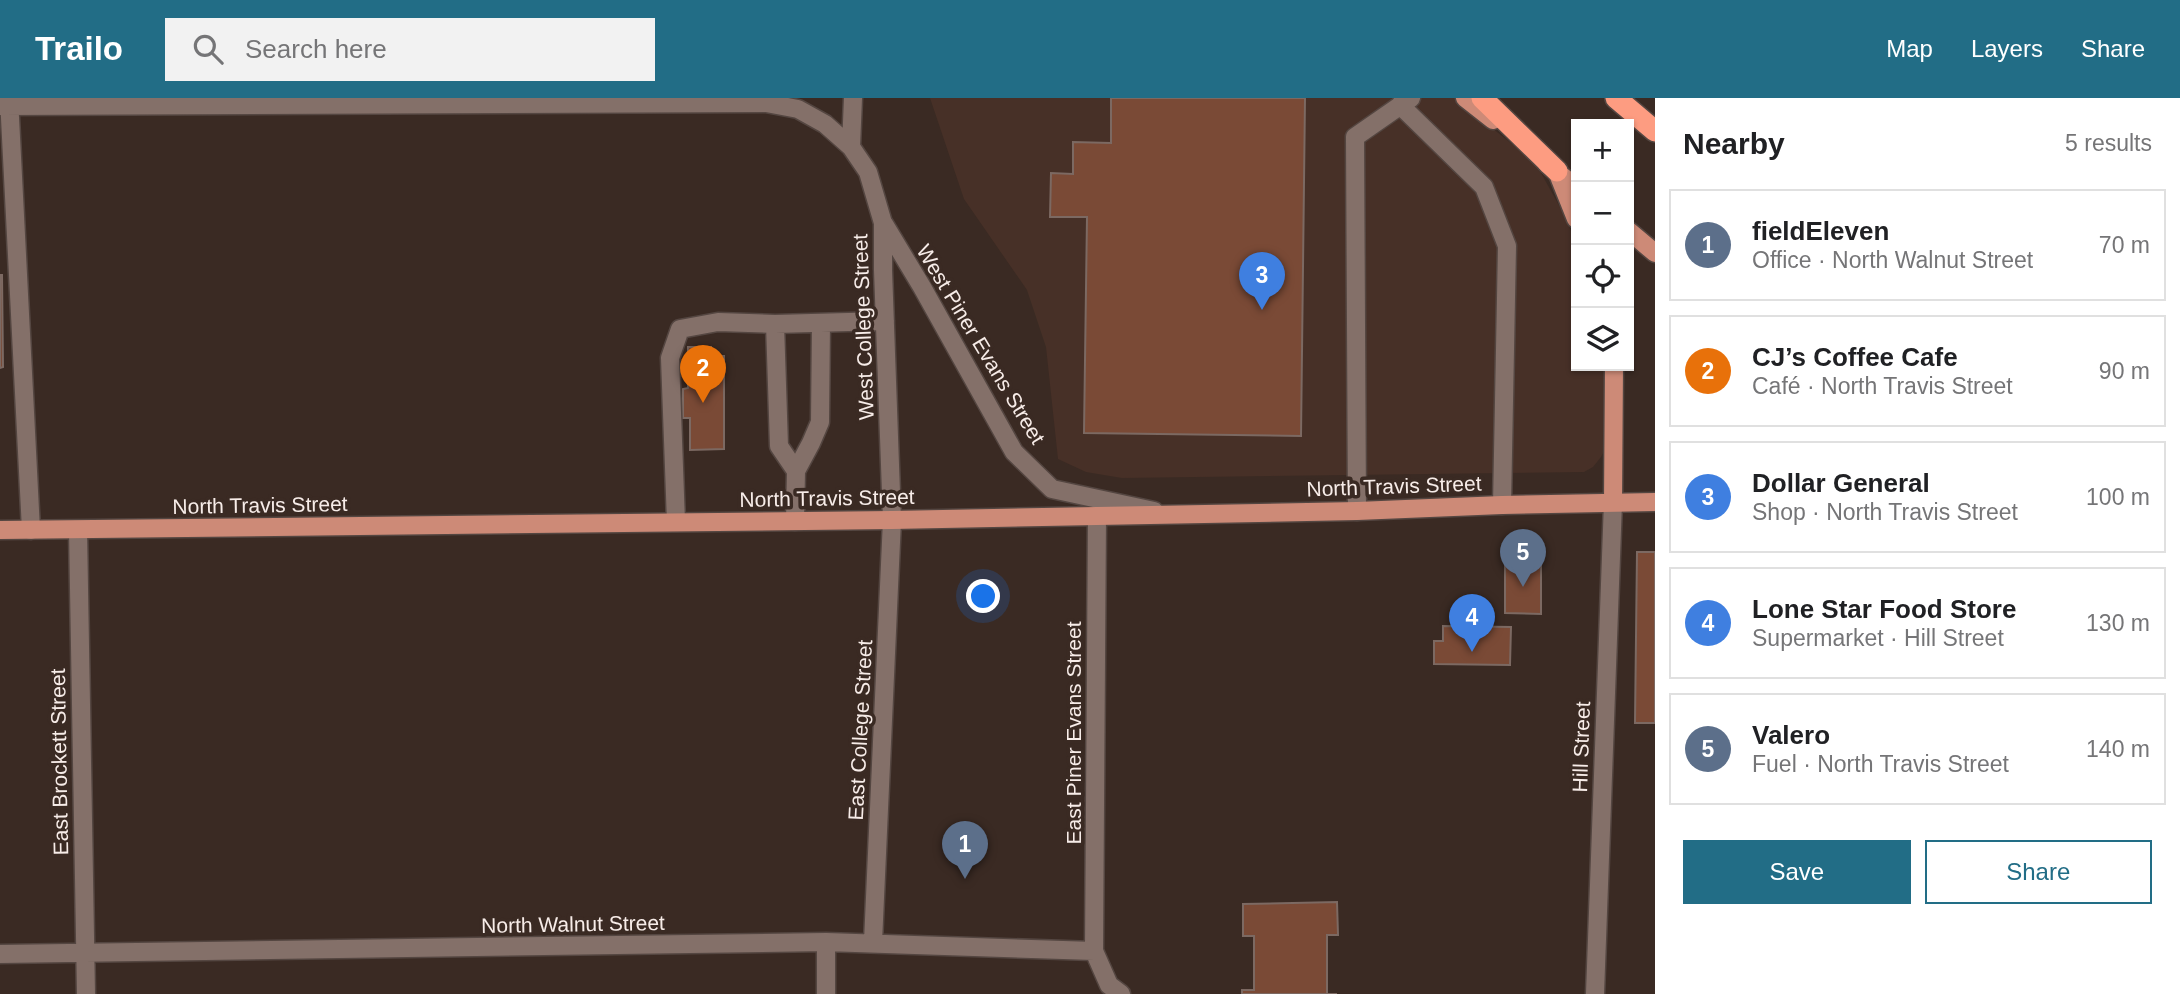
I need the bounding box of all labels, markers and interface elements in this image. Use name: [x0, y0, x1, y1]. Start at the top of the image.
search box: [165, 18, 655, 81]
text: Trailo: [35, 30, 123, 67]
icon: search: [189, 30, 227, 68]
text: Search here: [245, 34, 387, 64]
text: Map: [1886, 35, 1933, 62]
text: Layers: [1971, 35, 2043, 62]
text: Share: [2081, 35, 2145, 62]
map controls: [1571, 119, 1634, 371]
button: +: [1571, 119, 1634, 182]
text: Nearby: [1683, 127, 1785, 160]
text: 5 results: [2065, 130, 2152, 156]
button: −: [1571, 182, 1634, 245]
text: fieldEleven: [1752, 216, 1889, 246]
text: 1: [1702, 232, 1714, 258]
text: 70 m: [2099, 232, 2150, 258]
street label: West College Street: [848, 233, 878, 421]
street label: West Piner Evans Street: [912, 240, 1050, 448]
button: locate: [1571, 245, 1634, 308]
text: Office · North Walnut Street: [1752, 247, 2033, 273]
pin: 3: [1239, 252, 1285, 310]
button: layers: [1571, 308, 1634, 371]
text: CJ’s Coffee Cafe: [1752, 342, 1958, 372]
pin: 2: [680, 345, 726, 403]
text: 2: [1702, 358, 1714, 384]
text: 90 m: [2099, 358, 2150, 384]
text: Café · North Travis Street: [1752, 373, 2013, 399]
text: Dollar General: [1752, 468, 1930, 498]
street label: North Travis Street: [1306, 471, 1482, 501]
text: 3: [1702, 484, 1714, 510]
text: 100 m: [2086, 484, 2150, 510]
street label: North Travis Street: [739, 485, 915, 511]
street label: North Travis Street: [172, 492, 348, 518]
text: Shop · North Travis Street: [1752, 499, 2018, 525]
pin: 5: [1500, 529, 1546, 587]
your location: [966, 579, 1000, 613]
pin: 4: [1449, 594, 1495, 652]
text: Lone Star Food Store: [1752, 594, 2016, 624]
text: 4: [1702, 610, 1714, 636]
text: 130 m: [2086, 610, 2150, 636]
street label: East Piner Evans Street: [1062, 621, 1085, 844]
text: Supermarket · Hill Street: [1752, 625, 2004, 651]
street label: East College Street: [844, 639, 876, 821]
street label: East Brockett Street: [46, 668, 72, 856]
street label: Hill Street: [1568, 701, 1594, 793]
text: Valero: [1752, 720, 1830, 750]
text: 5: [1702, 736, 1714, 762]
text: 140 m: [2086, 736, 2150, 762]
text: Fuel · North Travis Street: [1752, 751, 2009, 777]
pin: 1: [942, 821, 988, 879]
button: Save: [1683, 840, 1911, 904]
button: Share: [1925, 840, 2152, 904]
street label: North Walnut Street: [481, 911, 665, 937]

